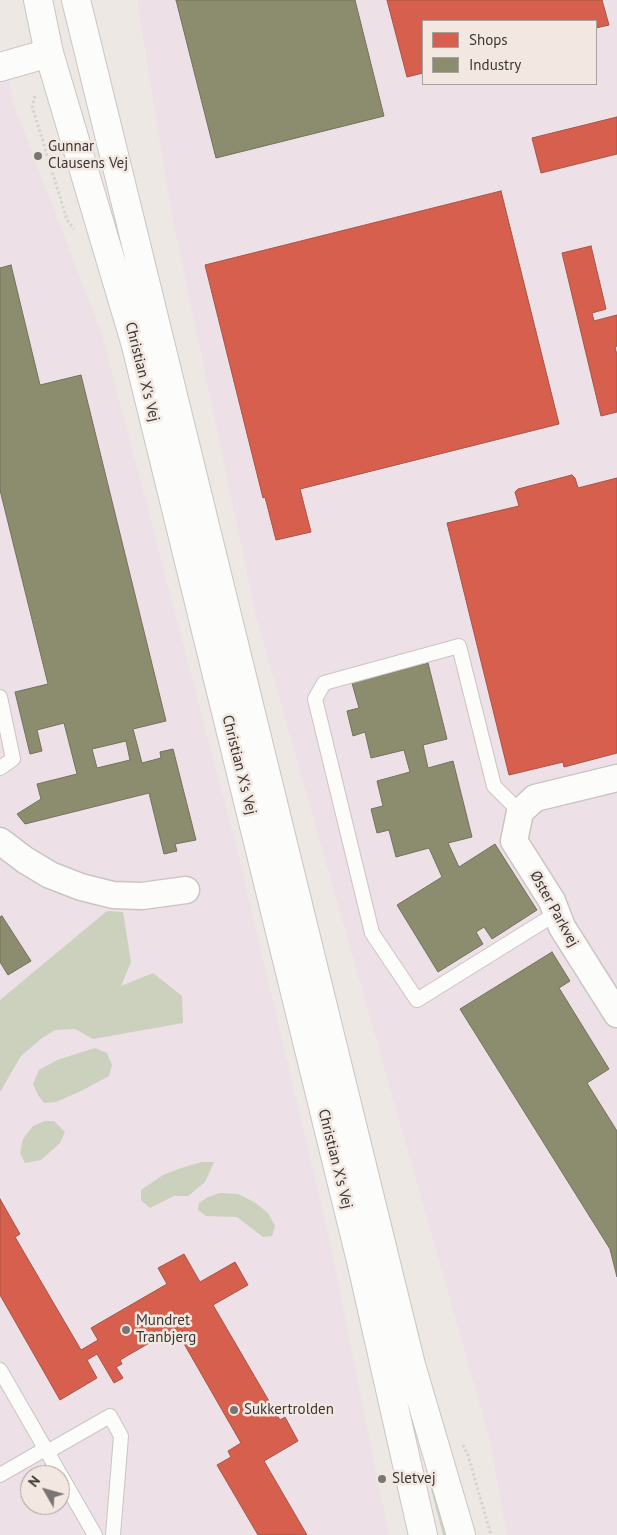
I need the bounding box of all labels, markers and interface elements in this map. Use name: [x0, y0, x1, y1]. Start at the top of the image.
legend: [422, 20, 597, 85]
text: Shops: [469, 30, 508, 49]
text: Industry: [469, 55, 521, 74]
place label: Gunnar Clausens Vej: [48, 138, 128, 173]
marker: Gunnar Clausens Vej: [32, 150, 44, 162]
street label: Christian X's Vej: [121, 320, 163, 424]
street label: Christian X's Vej: [218, 713, 260, 817]
street label: Øster Parkvej: [526, 868, 582, 950]
street label: Christian X's Vej: [314, 1107, 356, 1211]
place label: Mundret Tranbjerg: [136, 1312, 196, 1347]
marker: Mundret Tranbjerg: [120, 1324, 132, 1336]
place label: Sukkertrolden: [244, 1401, 334, 1419]
marker: Sukkertrolden: [228, 1404, 240, 1416]
north arrow: [20, 1465, 70, 1515]
place label: Sletvej: [392, 1470, 436, 1488]
text: N: [24, 1472, 44, 1491]
marker: Sletvej: [376, 1473, 388, 1485]

